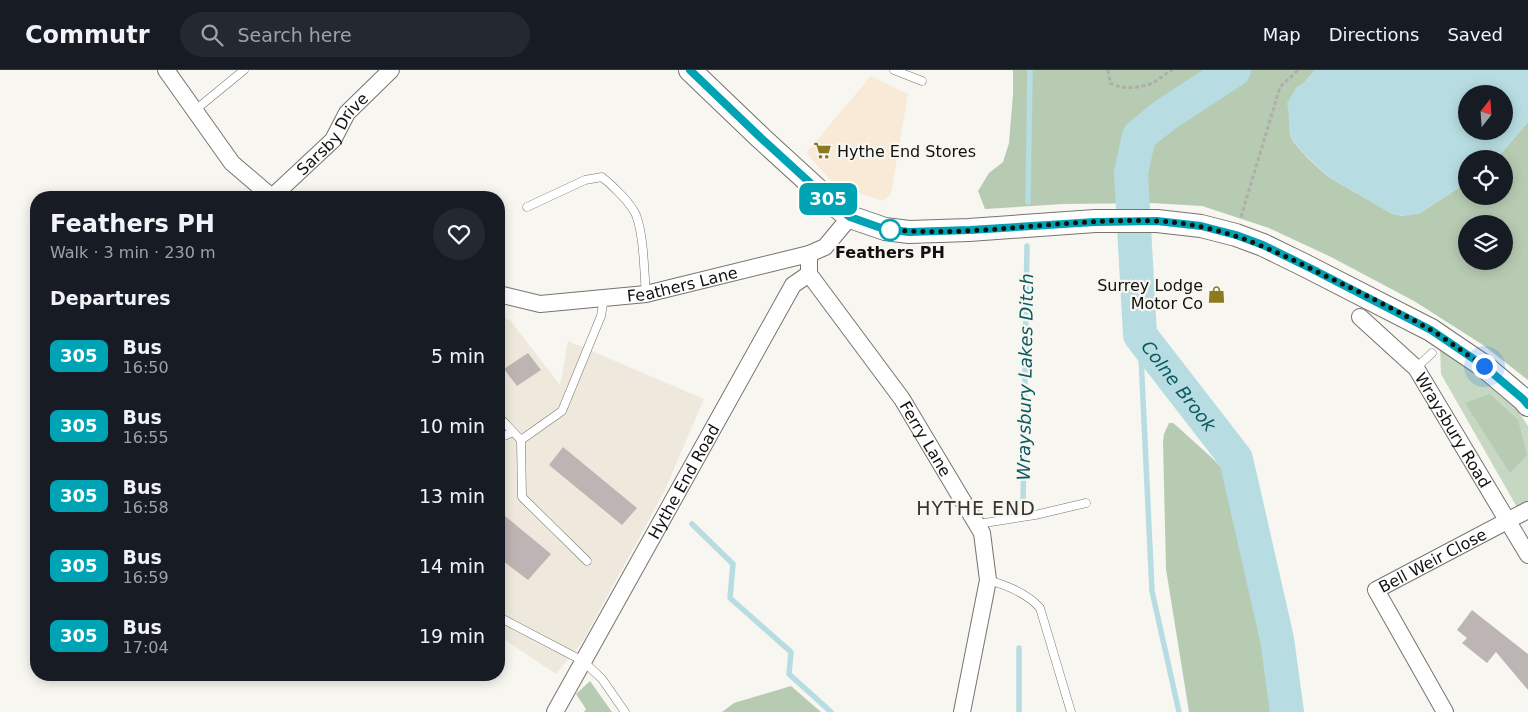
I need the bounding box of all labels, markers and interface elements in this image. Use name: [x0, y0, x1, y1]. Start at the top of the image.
search box: [180, 12, 530, 57]
text: Commutr: [25, 21, 150, 49]
icon: search: [198, 21, 226, 49]
text: Search here: [238, 24, 352, 46]
text: Map: [1263, 24, 1301, 45]
text: Directions: [1329, 24, 1419, 45]
text: Saved: [1447, 24, 1503, 45]
north arrow: [1458, 85, 1512, 140]
map controls: [1458, 85, 1513, 270]
street label: Sarsby Drive: [292, 89, 372, 179]
supermarket icon: Hythe End Stores: [813, 141, 833, 161]
place label: Hythe End Stores: [837, 142, 976, 161]
button: locate: [1458, 150, 1513, 205]
line badge: 305: [799, 183, 857, 215]
text: 305: [809, 188, 847, 209]
button: heart: [433, 208, 485, 260]
text: Feathers PH: [50, 210, 215, 238]
button: layers: [1458, 215, 1513, 270]
marker: Feathers PH: [879, 219, 901, 241]
text: Walk · 3 min · 230 m: [50, 243, 215, 262]
place label: Feathers PH: [835, 243, 945, 262]
street label: Feathers Lane: [626, 262, 739, 305]
water label: Wraysbury Lakes Ditch: [1013, 273, 1037, 481]
place label: Surrey Lodge Motor Co: [1097, 276, 1203, 313]
shop icon: Surrey Lodge Motor Co: [1207, 284, 1227, 304]
text: Departures: [50, 287, 171, 309]
text: Bus: [123, 336, 162, 358]
water label: Colne Brook: [1138, 336, 1222, 436]
text: 305: [60, 345, 98, 366]
text: 5 min: [431, 345, 485, 367]
your location: [1472, 354, 1497, 379]
text: 16:50: [123, 358, 169, 377]
street label: Wraysbury Road: [1411, 369, 1495, 491]
street label: Ferry Lane: [896, 398, 955, 480]
text: Bus: [123, 406, 162, 428]
text: 305: [60, 415, 98, 436]
text: 10 min: [419, 415, 485, 437]
street label: Hythe End Road: [644, 421, 723, 542]
text: 16:55: [123, 428, 169, 447]
text: Bus: [123, 476, 162, 498]
text: 305: [60, 485, 98, 506]
text: 13 min: [419, 485, 485, 507]
district label: HYTHE END: [916, 497, 1036, 519]
text: 16:58: [123, 498, 169, 517]
street label: Bell Weir Close: [1375, 524, 1490, 596]
text: Bus: [123, 546, 162, 568]
text: 305: [60, 555, 98, 576]
text: 14 min: [419, 555, 485, 577]
text: 16:59: [123, 568, 169, 587]
text: Bus: [123, 616, 162, 638]
text: 305: [60, 625, 98, 646]
text: 19 min: [419, 625, 485, 647]
text: 17:04: [123, 638, 169, 657]

